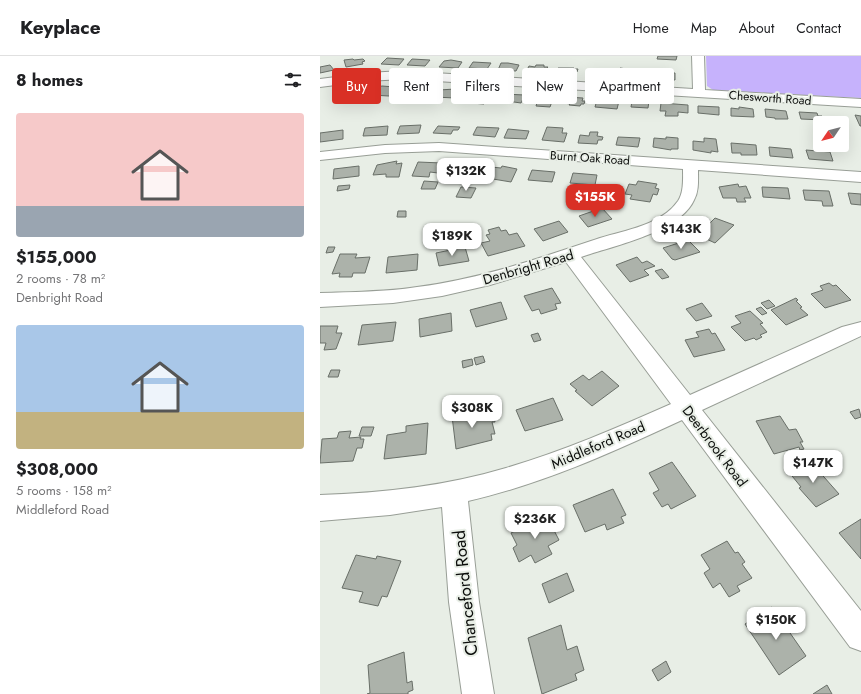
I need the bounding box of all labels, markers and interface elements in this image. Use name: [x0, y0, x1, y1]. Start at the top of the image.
text: Keyplace: [20, 14, 101, 41]
text: Home: [633, 18, 669, 38]
text: Map: [691, 18, 717, 38]
text: About: [739, 18, 774, 38]
text: Contact: [796, 18, 841, 38]
text: 8 homes: [16, 68, 83, 92]
chip: Buy: [332, 68, 381, 104]
chip: Rent: [389, 68, 443, 104]
chip: Filters: [451, 68, 514, 104]
chip: New: [522, 68, 577, 104]
chip: Apartment: [585, 68, 674, 104]
icon: filters: [282, 69, 304, 91]
street label: Chesworth Road: [728, 86, 812, 110]
north arrow: [813, 116, 849, 152]
map controls: [813, 116, 849, 152]
icon: home: [124, 139, 196, 211]
street label: Burnt Oak Road: [550, 146, 630, 170]
pin: $132K: [438, 158, 494, 192]
text: $132K: [446, 161, 486, 180]
pin: $155K: [567, 184, 623, 218]
text: $155K: [575, 187, 615, 206]
pin: $143K: [653, 216, 709, 250]
text: $143K: [661, 219, 701, 238]
pin: $189K: [424, 223, 480, 257]
text: $189K: [432, 226, 472, 245]
street label: Denbright Road: [480, 244, 576, 290]
text: $155,000: [16, 245, 96, 269]
text: 2 rooms · 78 m²: [16, 269, 105, 288]
text: Denbright Road: [16, 288, 103, 307]
icon: home: [124, 351, 196, 423]
pin: $308K: [444, 395, 500, 429]
text: $308K: [451, 398, 493, 417]
street label: Deerbrook Road: [678, 401, 752, 491]
street label: Middleford Road: [548, 416, 648, 474]
pin: $147K: [785, 450, 841, 484]
text: $147K: [793, 453, 833, 472]
text: $308,000: [16, 457, 98, 481]
text: 5 rooms · 158 m²: [16, 481, 112, 500]
text: Middleford Road: [16, 500, 109, 519]
pin: $236K: [507, 506, 563, 540]
text: $236K: [514, 509, 556, 528]
street label: Chanceford Road: [446, 529, 484, 657]
pin: $150K: [748, 607, 804, 641]
text: $150K: [756, 610, 796, 629]

